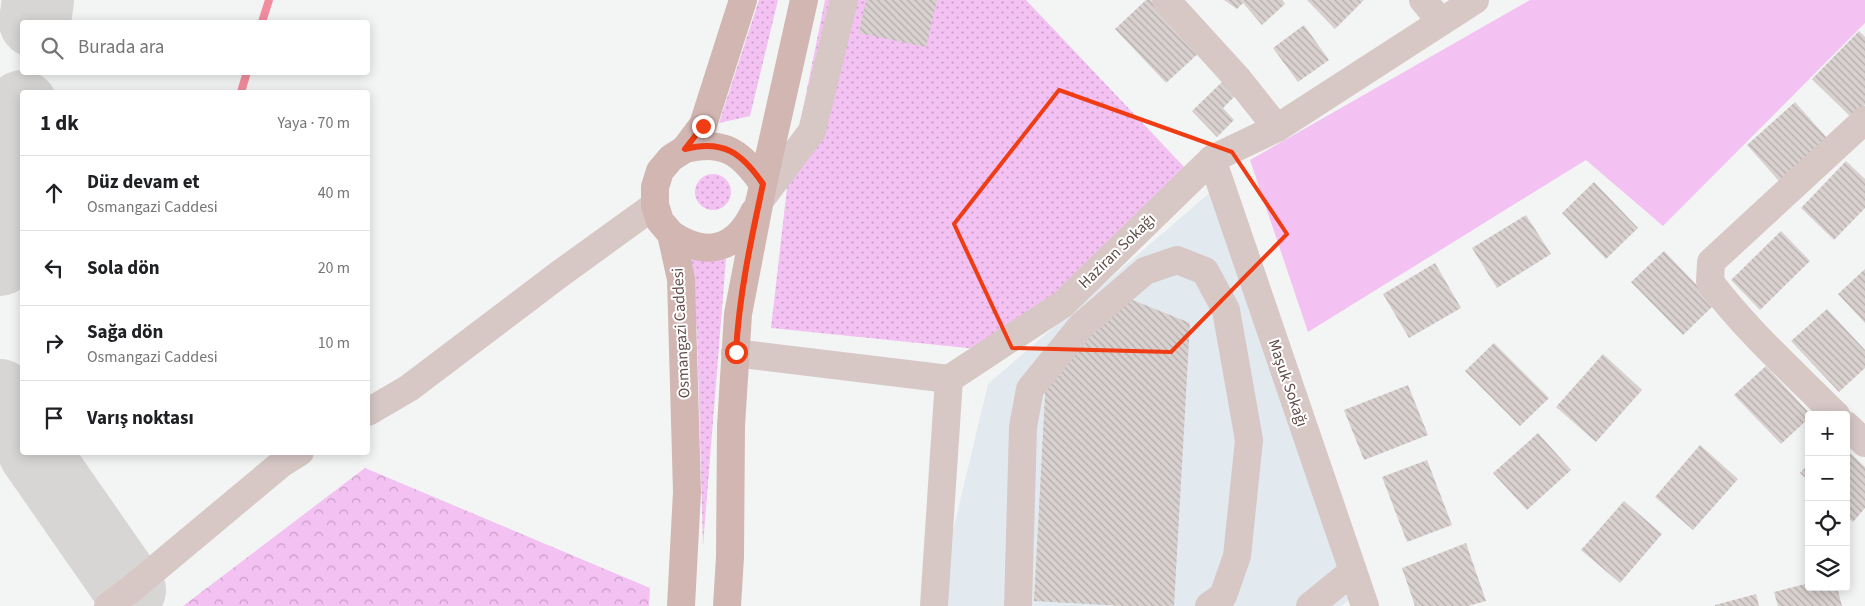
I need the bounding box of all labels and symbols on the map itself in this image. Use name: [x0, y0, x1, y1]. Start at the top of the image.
route end: [692, 115, 715, 138]
street label: Haziran Sokağı: [1074, 209, 1160, 293]
street label: Osmangazi Caddesi: [667, 267, 695, 399]
street label: Maşuk Sokağı: [1263, 336, 1313, 430]
route start: [725, 341, 748, 364]

